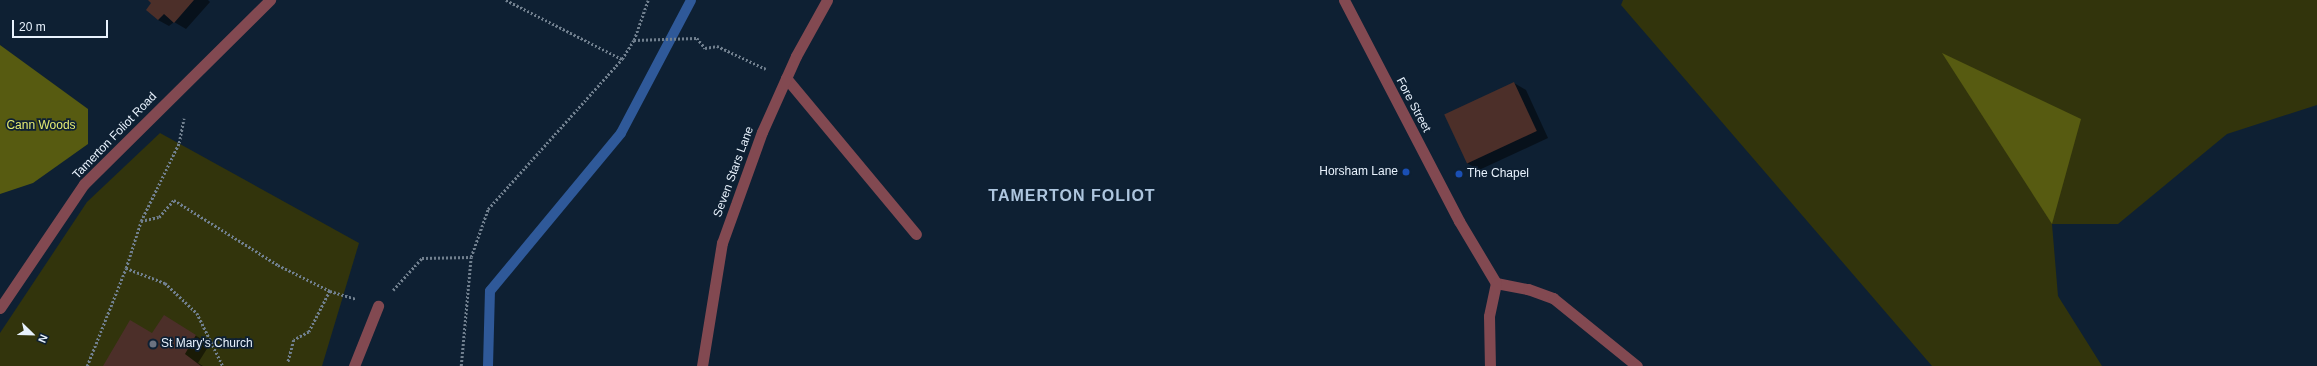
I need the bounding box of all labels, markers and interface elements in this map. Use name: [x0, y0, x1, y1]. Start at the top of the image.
scale bar: [14, 12, 110, 38]
text: 20 m: [19, 20, 46, 34]
street label: Fore Street: [1393, 75, 1433, 135]
street label: Tamerton Foliot Road: [70, 90, 160, 182]
park label: Cann Woods: [6, 119, 76, 133]
street label: Seven Stars Lane: [711, 125, 757, 219]
place label: Horsham Lane: [1319, 165, 1398, 179]
marker: Horsham Lane: [1401, 167, 1411, 177]
place label: The Chapel: [1467, 167, 1529, 181]
marker: The Chapel: [1454, 169, 1464, 179]
district label: TAMERTON FOLIOT: [988, 186, 1156, 206]
north arrow: [12, 314, 52, 354]
text: N: [36, 333, 50, 345]
place label: St Mary's Church: [161, 337, 253, 351]
marker: St Mary's Church: [148, 339, 158, 349]

